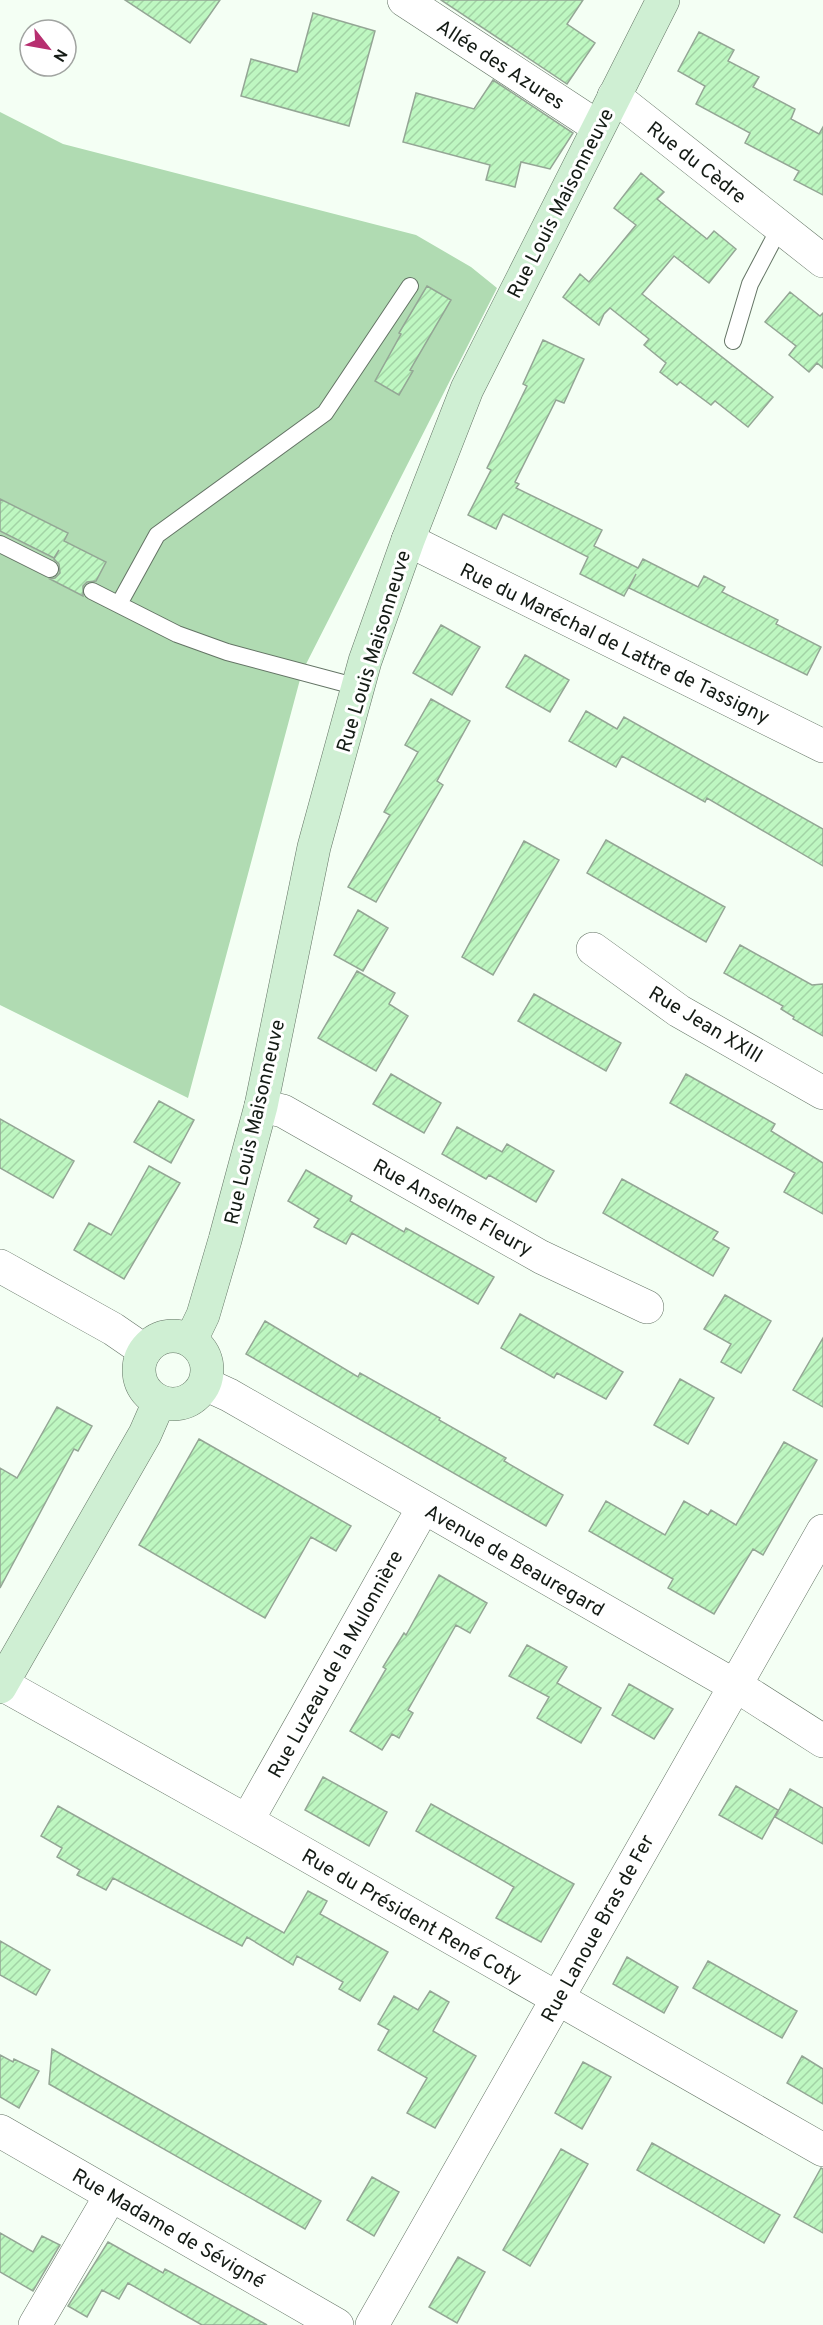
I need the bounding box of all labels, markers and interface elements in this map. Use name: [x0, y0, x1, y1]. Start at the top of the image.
street label: Allée des Azures: [431, 15, 569, 117]
north arrow: [18, 18, 78, 78]
text: N: [48, 45, 71, 65]
street label: Rue Louis Maisonneuve: [503, 104, 621, 303]
street label: Rue du Cèdre: [641, 117, 751, 211]
street label: Rue Louis Maisonneuve: [332, 547, 418, 756]
street label: Rue du Maréchal de Lattre de Tassigny: [455, 558, 773, 731]
street label: Rue Jean XXIII: [643, 981, 767, 1070]
street label: Rue Louis Maisonneuve: [220, 1017, 292, 1228]
street label: Rue Anselme Fleury: [368, 1154, 536, 1263]
street label: Avenue de Beauregard: [419, 1500, 609, 1624]
street label: Rue Luzeau de la Mulonnière: [263, 1546, 410, 1783]
street label: Rue Lanoue Bras de Fer: [536, 1830, 661, 2028]
street label: Rue du Président René Coty: [296, 1844, 526, 1991]
street label: Rue Madame de Sévigné: [67, 2164, 269, 2296]

